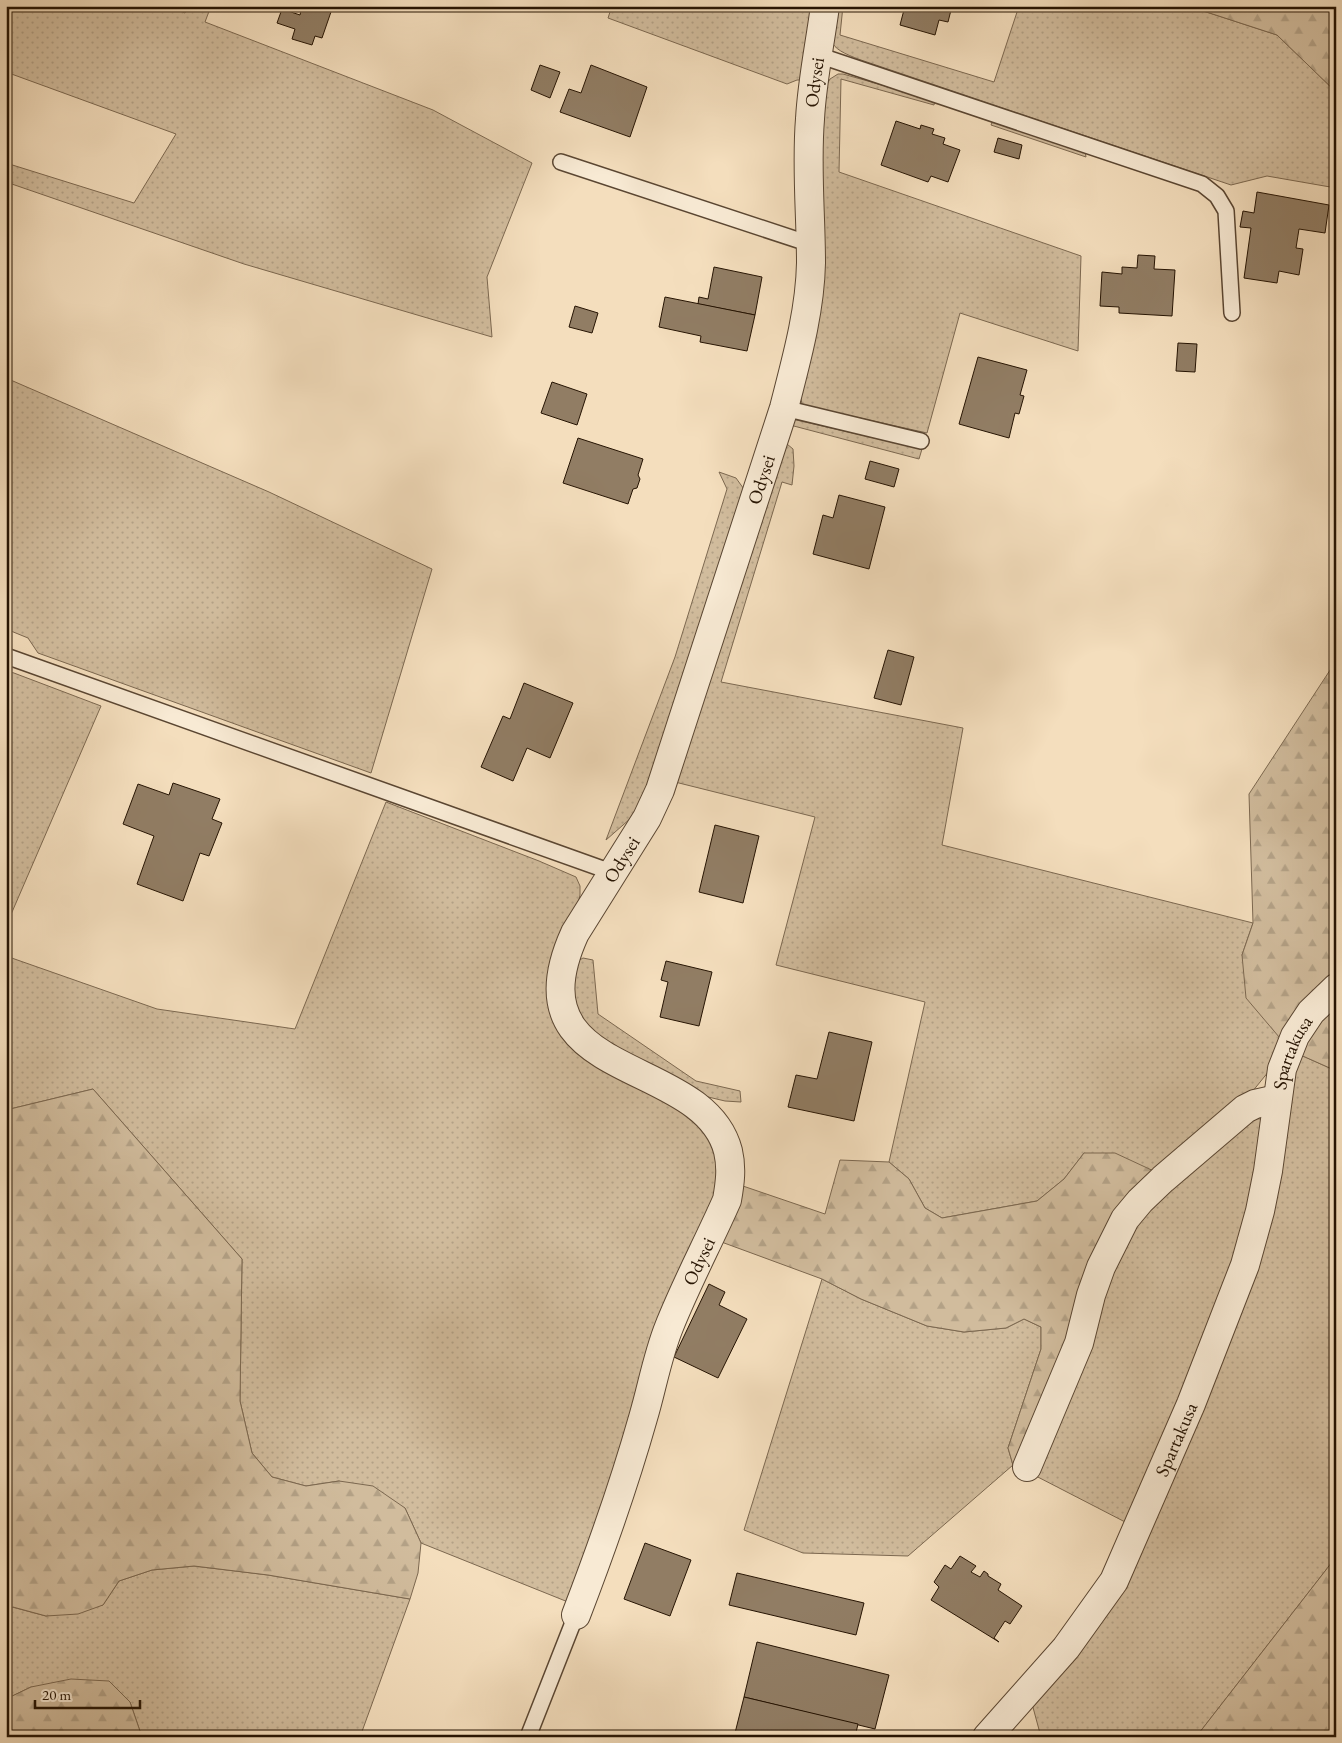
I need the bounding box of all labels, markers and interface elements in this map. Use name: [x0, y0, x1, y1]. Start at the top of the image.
street label: Odysei: [798, 55, 830, 109]
street label: Odysei: [741, 451, 781, 507]
street label: Odysei: [597, 831, 645, 887]
street label: Spartakusa: [1267, 1010, 1318, 1091]
street label: Odysei: [676, 1233, 721, 1289]
street label: Spartakusa: [1149, 1398, 1203, 1480]
scale bar: [35, 1678, 140, 1710]
text: 20 m: [42, 1685, 71, 1704]

